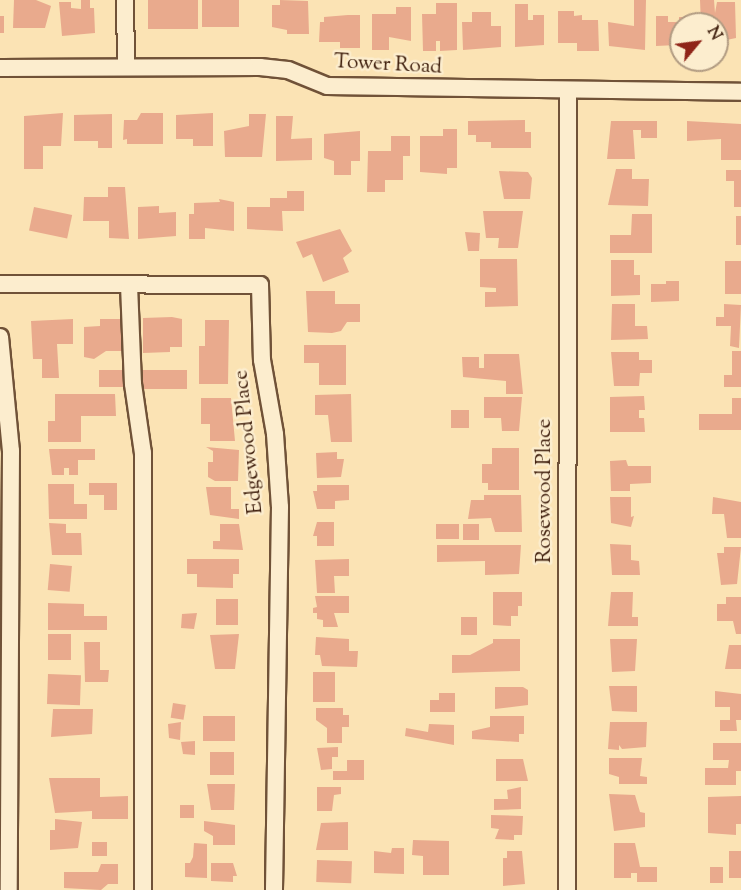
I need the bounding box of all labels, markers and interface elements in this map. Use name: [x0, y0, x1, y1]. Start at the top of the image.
north arrow: [669, 12, 729, 72]
text: N: [700, 23, 727, 45]
street label: Tower Road: [333, 50, 443, 80]
street label: Edgewood Place: [229, 369, 269, 515]
street label: Rosewood Place: [532, 419, 558, 563]

